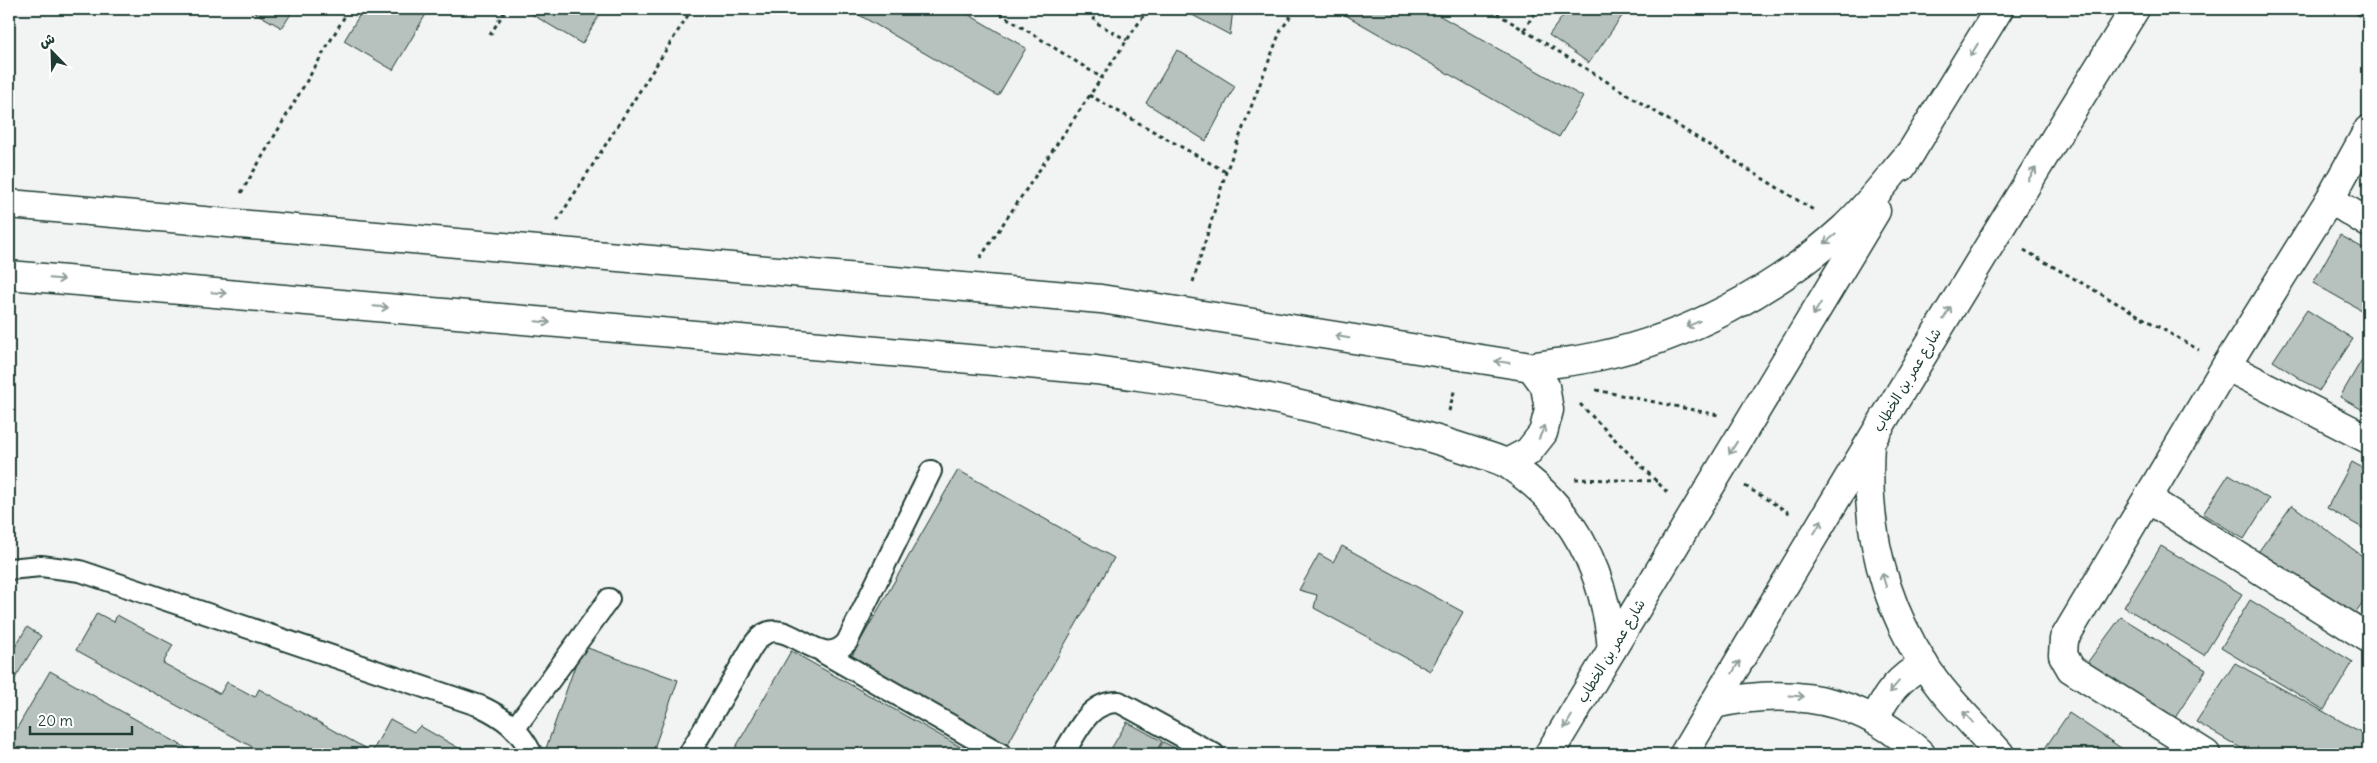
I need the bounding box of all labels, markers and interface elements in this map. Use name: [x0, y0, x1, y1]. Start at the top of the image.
north arrow: [28, 28, 78, 78]
text: ش: [36, 29, 58, 51]
one-way arrow: [1968, 43, 1978, 57]
one-way arrow: [2028, 168, 2038, 182]
one-way arrow: [1824, 233, 1837, 244]
one-way arrow: [49, 274, 65, 284]
one-way arrow: [211, 289, 227, 298]
one-way arrow: [1811, 301, 1821, 315]
one-way arrow: [373, 303, 389, 312]
one-way arrow: [1943, 306, 1953, 320]
one-way arrow: [535, 317, 551, 326]
one-way arrow: [1686, 320, 1701, 330]
street label: شارع عمر بن الخطاب: [1869, 325, 1946, 436]
one-way arrow: [1334, 331, 1350, 341]
one-way arrow: [1494, 357, 1510, 367]
one-way arrow: [1537, 425, 1547, 440]
one-way arrow: [1727, 440, 1737, 454]
one-way arrow: [1813, 520, 1823, 534]
one-way arrow: [1879, 572, 1889, 588]
street label: شارع عمر بن الخطاب: [1573, 596, 1650, 707]
one-way arrow: [1731, 660, 1741, 675]
one-way arrow: [1888, 681, 1900, 694]
one-way arrow: [1788, 692, 1804, 701]
scale bar: [30, 703, 132, 735]
text: 20 m: [38, 711, 73, 730]
one-way arrow: [1962, 711, 1973, 724]
one-way arrow: [1563, 715, 1573, 729]

